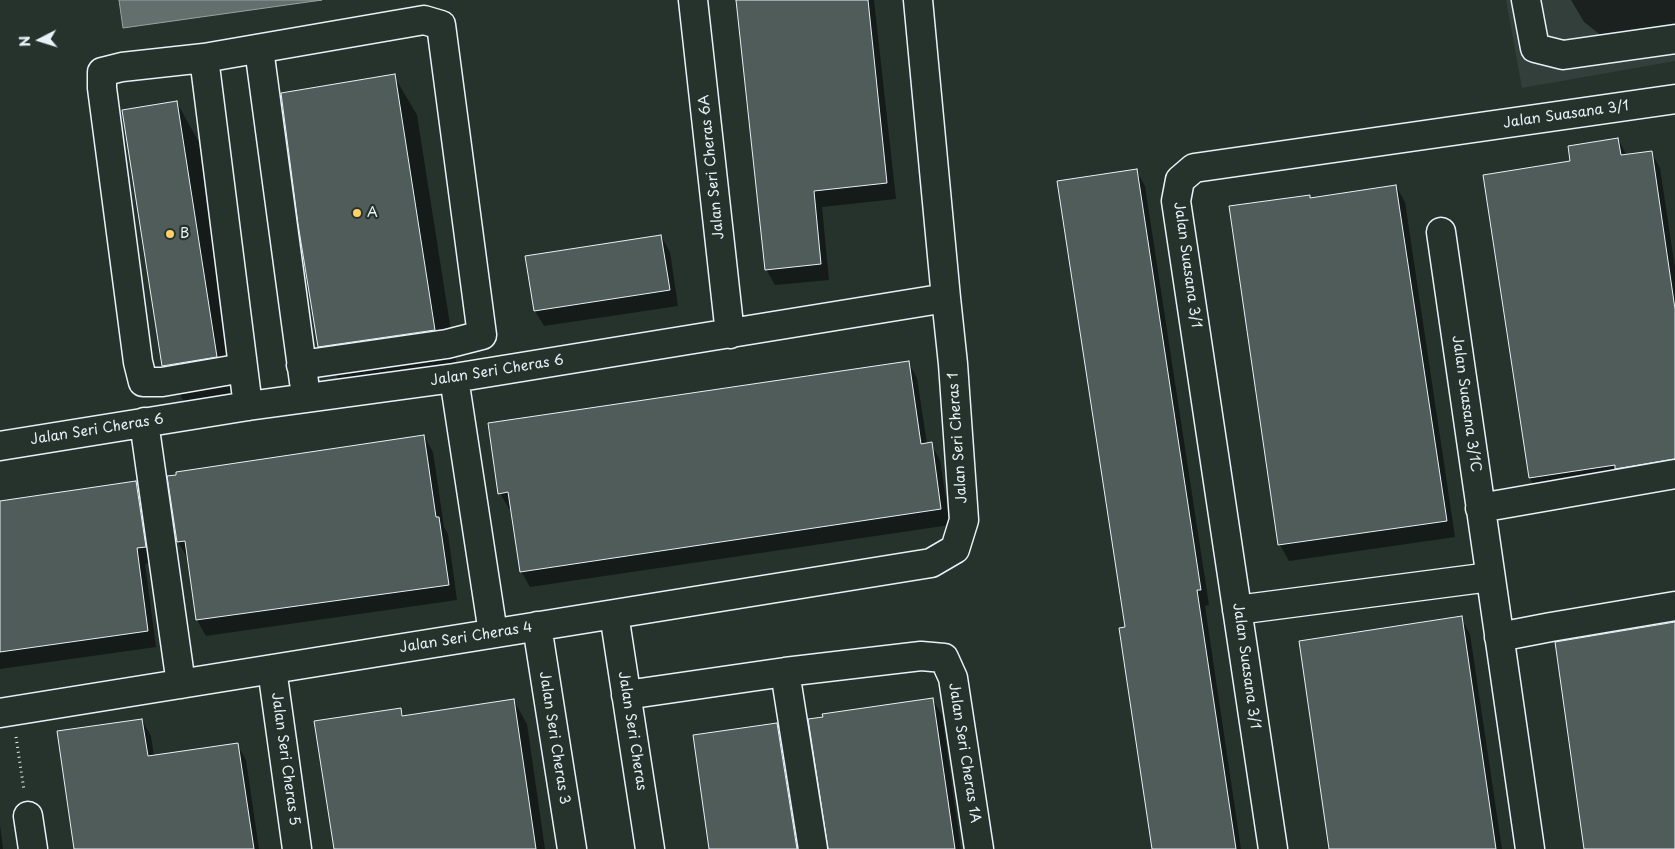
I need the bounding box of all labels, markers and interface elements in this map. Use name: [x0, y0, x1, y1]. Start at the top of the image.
north arrow: [15, 15, 65, 65]
text: N: [14, 35, 36, 48]
street label: Jalan Seri Cheras 6A: [696, 94, 728, 240]
street label: Jalan Suasana 3/1: [1502, 98, 1630, 132]
street label: Jalan Suasana 3/1: [1170, 201, 1204, 329]
place label: A: [367, 205, 378, 221]
marker: A: [351, 207, 363, 219]
place label: B: [180, 226, 189, 242]
marker: B: [164, 228, 176, 240]
street label: Jalan Suasana 3/1C: [1448, 335, 1484, 473]
street label: Jalan Seri Cheras 6: [429, 352, 565, 390]
street label: Jalan Seri Cheras 1: [945, 372, 971, 504]
street label: Jalan Seri Cheras 6: [29, 411, 165, 449]
street label: Jalan Suasana 3/1: [1229, 602, 1263, 730]
street label: Jalan Seri Cheras 4: [398, 619, 534, 657]
street label: Jalan Seri Cheras 3: [535, 670, 573, 806]
street label: Jalan Seri Cheras: [614, 670, 650, 792]
street label: Jalan Seri Cheras 1A: [945, 682, 983, 824]
street label: Jalan Seri Cheras 5: [267, 692, 303, 826]

